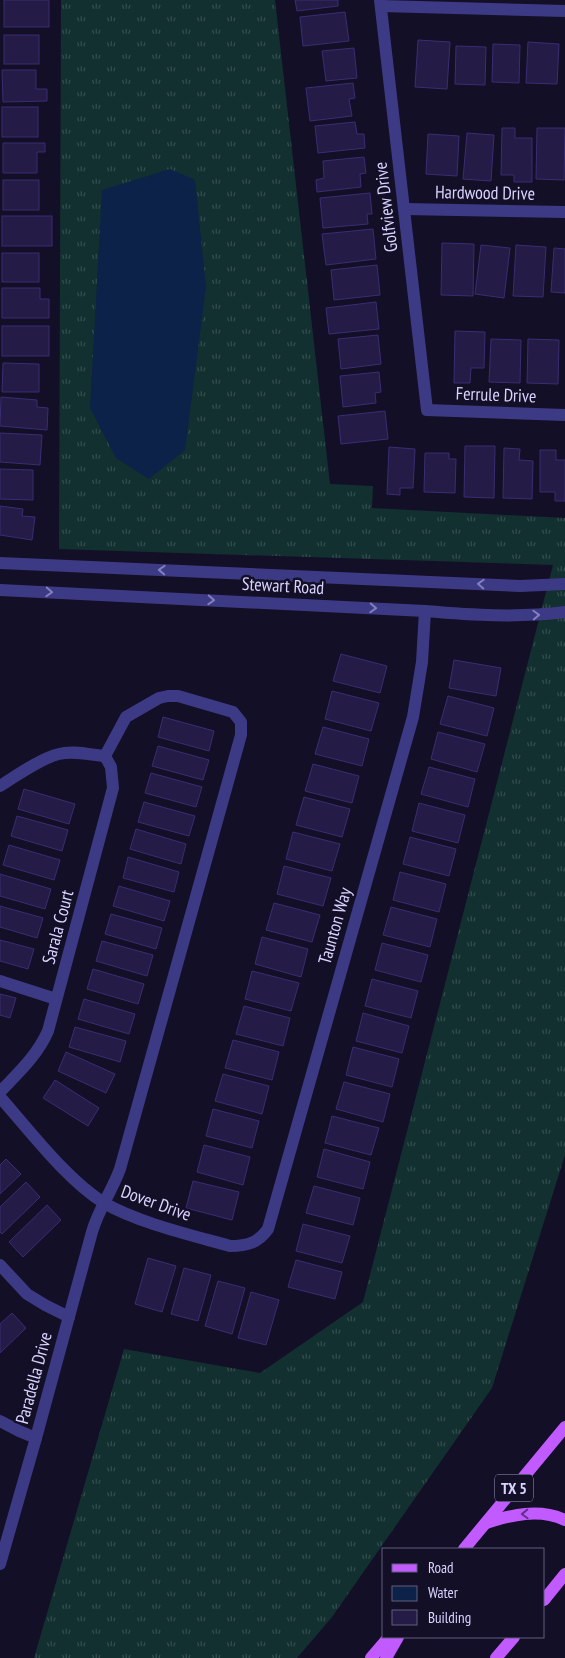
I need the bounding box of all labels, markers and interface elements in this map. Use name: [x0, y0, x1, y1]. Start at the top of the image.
street label: Golfview Drive: [369, 161, 402, 253]
street label: Hardwood Drive: [435, 180, 535, 205]
street label: Ferrule Drive: [455, 382, 537, 407]
one-way arrow: [157, 565, 165, 575]
street label: Stewart Road: [241, 572, 325, 599]
one-way arrow: [477, 579, 485, 590]
one-way arrow: [45, 587, 53, 598]
one-way arrow: [207, 595, 215, 606]
one-way arrow: [370, 603, 378, 614]
one-way arrow: [532, 609, 540, 620]
street label: Taunton Way: [313, 885, 357, 967]
street label: Sarala Court: [37, 887, 78, 966]
street label: Dover Drive: [118, 1179, 194, 1226]
street label: Paradella Drive: [10, 1329, 57, 1426]
road number: TX 5: [495, 1475, 533, 1502]
one-way arrow: [521, 1509, 528, 1519]
legend: [382, 1548, 545, 1638]
text: Road: [428, 1558, 454, 1577]
text: Water: [428, 1583, 459, 1602]
text: Building: [428, 1608, 471, 1627]

